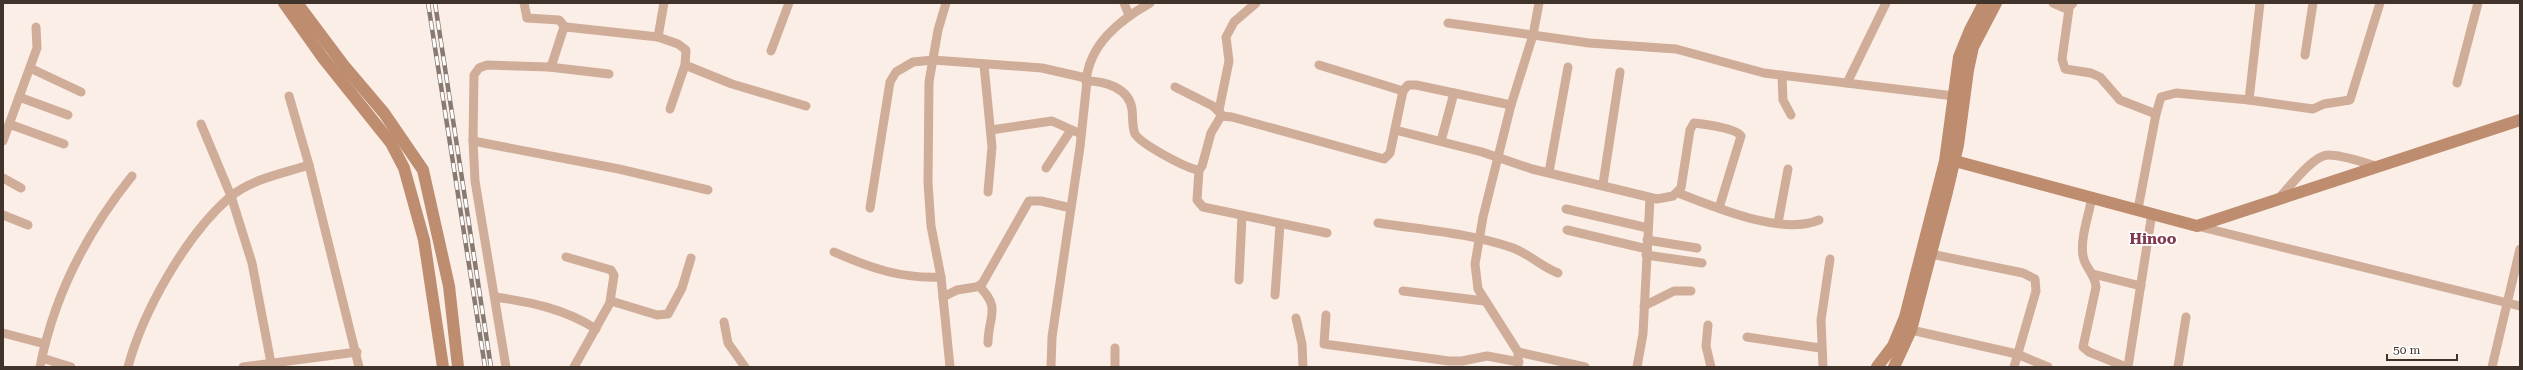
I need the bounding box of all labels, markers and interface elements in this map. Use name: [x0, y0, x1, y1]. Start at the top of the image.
district label: Hinoo: [2130, 230, 2177, 248]
scale bar: [2387, 336, 2457, 362]
text: 50 m: [2393, 343, 2420, 357]

